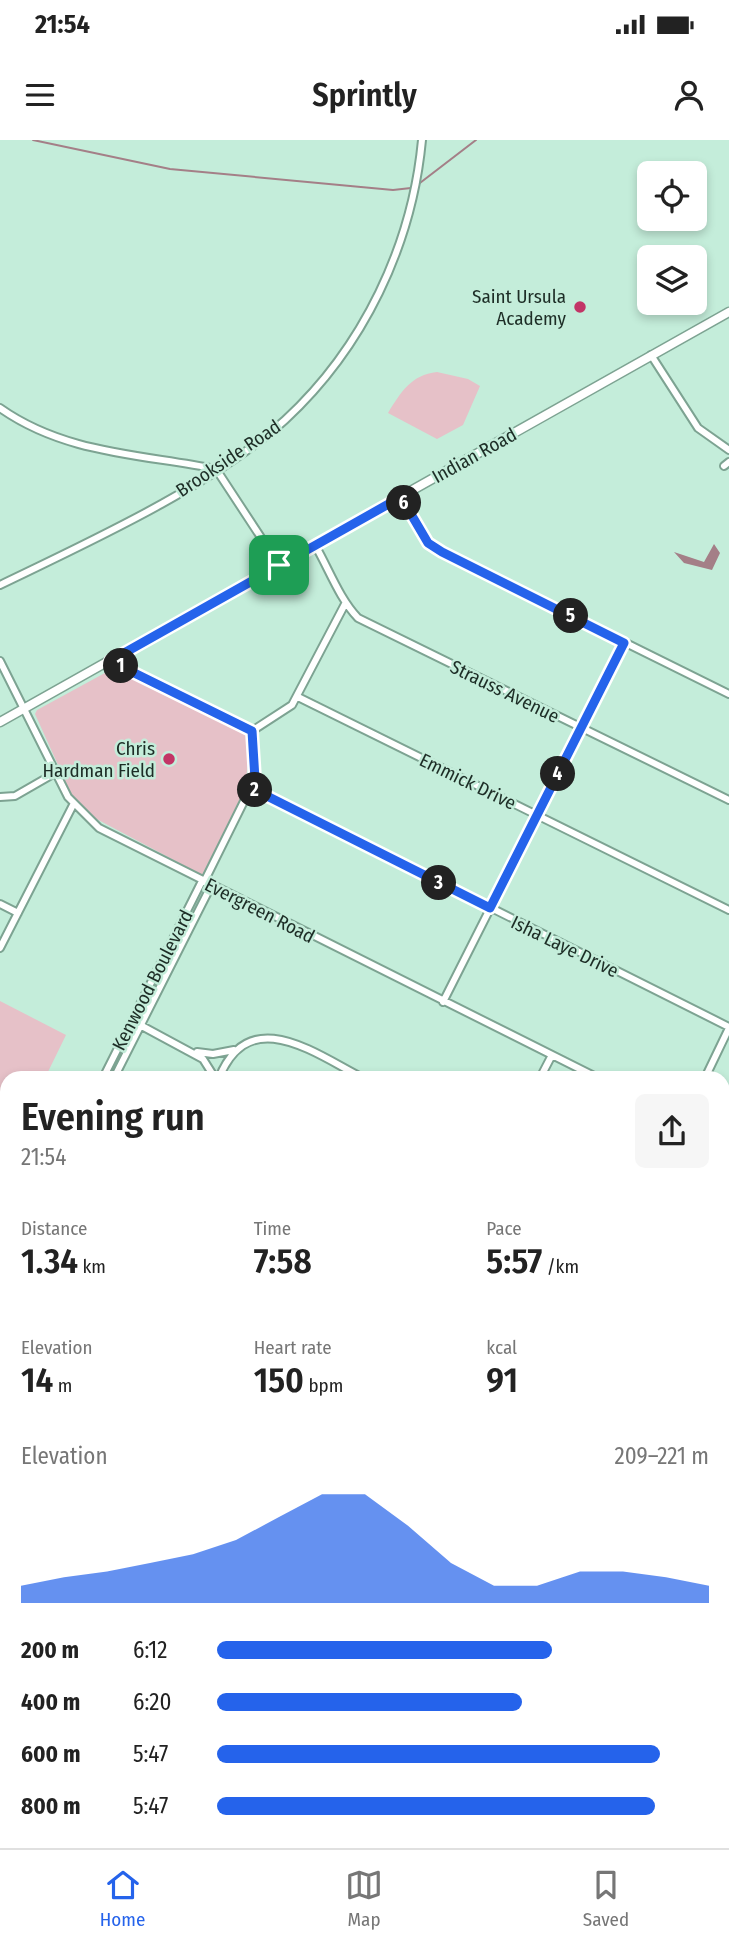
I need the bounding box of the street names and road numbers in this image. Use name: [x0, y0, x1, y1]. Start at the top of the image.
street label: Brookside Road: [171, 415, 285, 502]
street label: Indian Road: [428, 423, 521, 488]
street label: Strauss Avenue: [446, 655, 563, 728]
street label: Emmick Drive: [416, 748, 520, 815]
street label: Evergreen Road: [201, 873, 319, 948]
street label: Kenwood Boulevard: [107, 906, 198, 1054]
street label: Isha Laye Drive: [507, 911, 622, 982]

